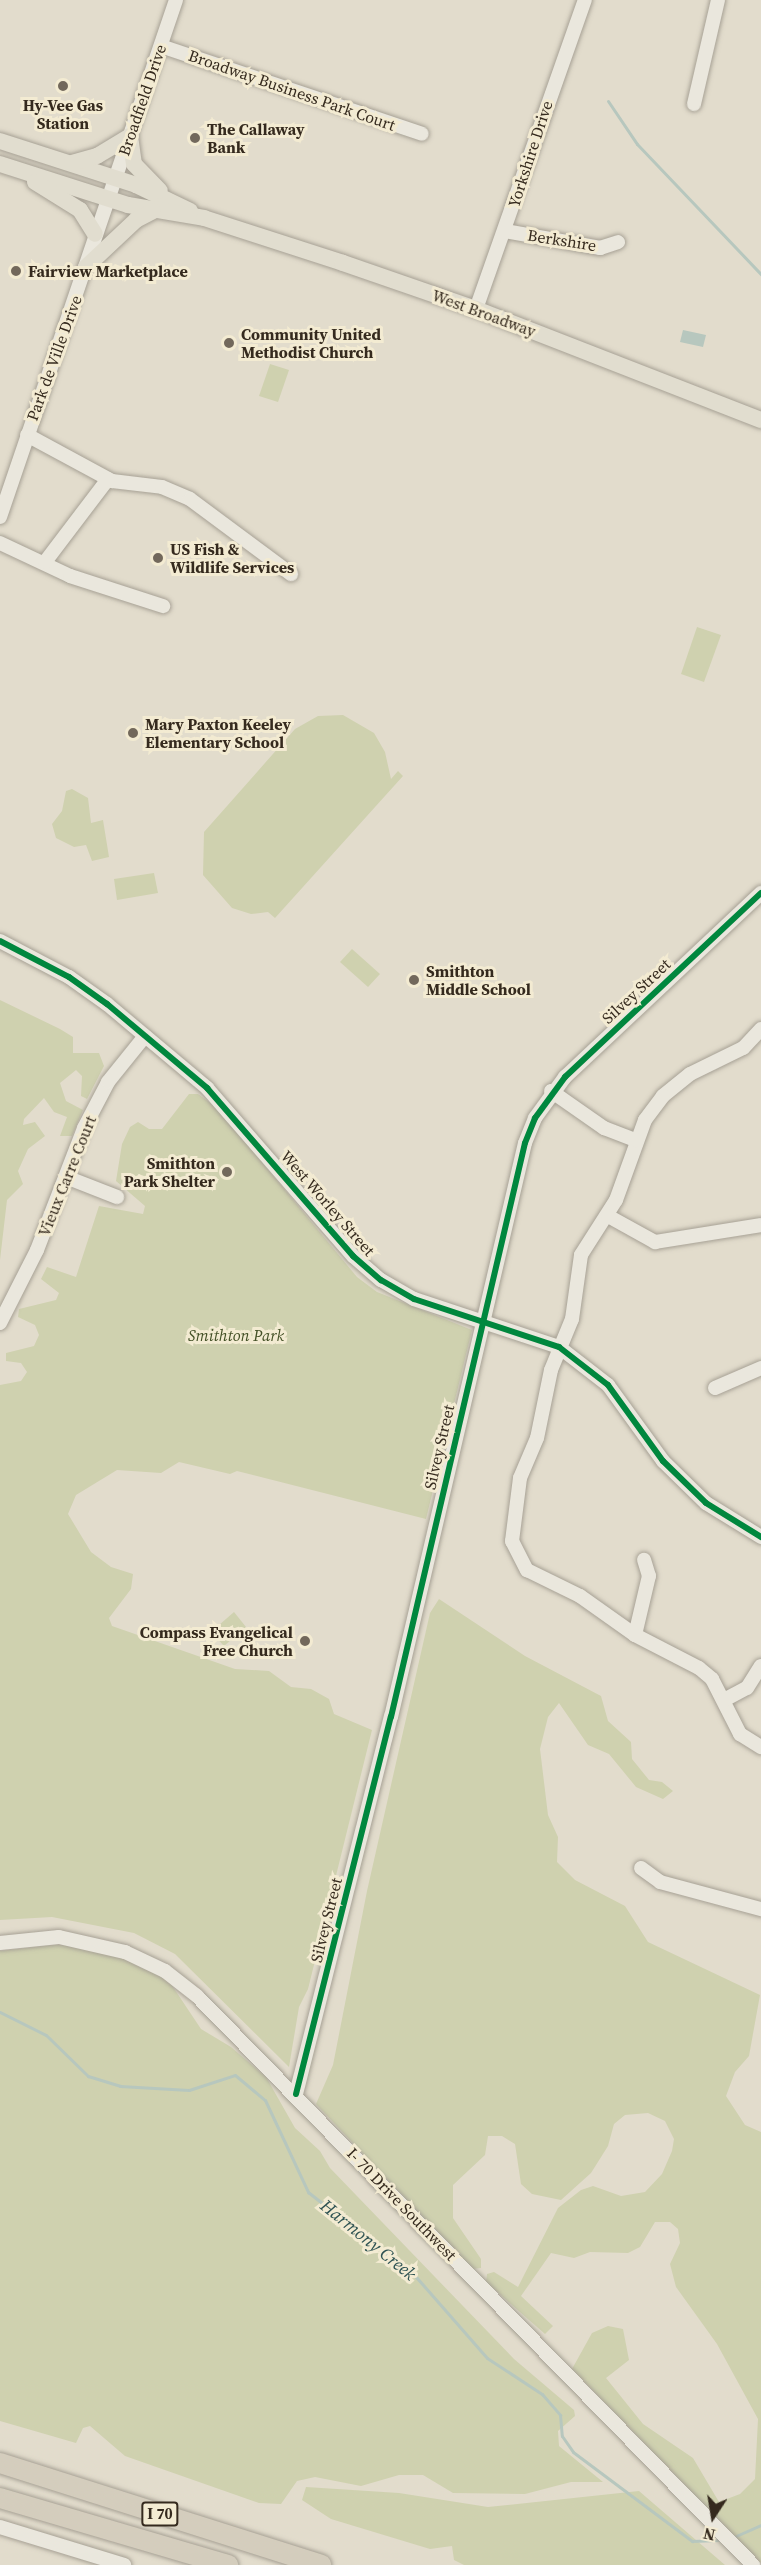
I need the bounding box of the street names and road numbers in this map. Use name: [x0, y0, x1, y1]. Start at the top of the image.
street label: Broadfield Drive: [114, 42, 170, 158]
street label: Broadway Business Park Court: [186, 46, 398, 134]
street label: Yorkshire Drive: [504, 98, 556, 210]
street label: Berkshire: [526, 225, 598, 255]
street label: West Broadway: [430, 285, 538, 341]
street label: Park de Ville Drive: [22, 292, 86, 424]
street label: Silvey Street: [598, 954, 674, 1028]
street label: Vieux Carre Court: [34, 1113, 100, 1239]
street label: West Worley Street: [277, 1146, 379, 1260]
street label: Silvey Street: [420, 1403, 458, 1491]
street label: Silvey Street: [306, 1876, 346, 1964]
street label: I- 70 Drive Southwest: [343, 2144, 461, 2264]
road number: I 70: [140, 2502, 180, 2526]

